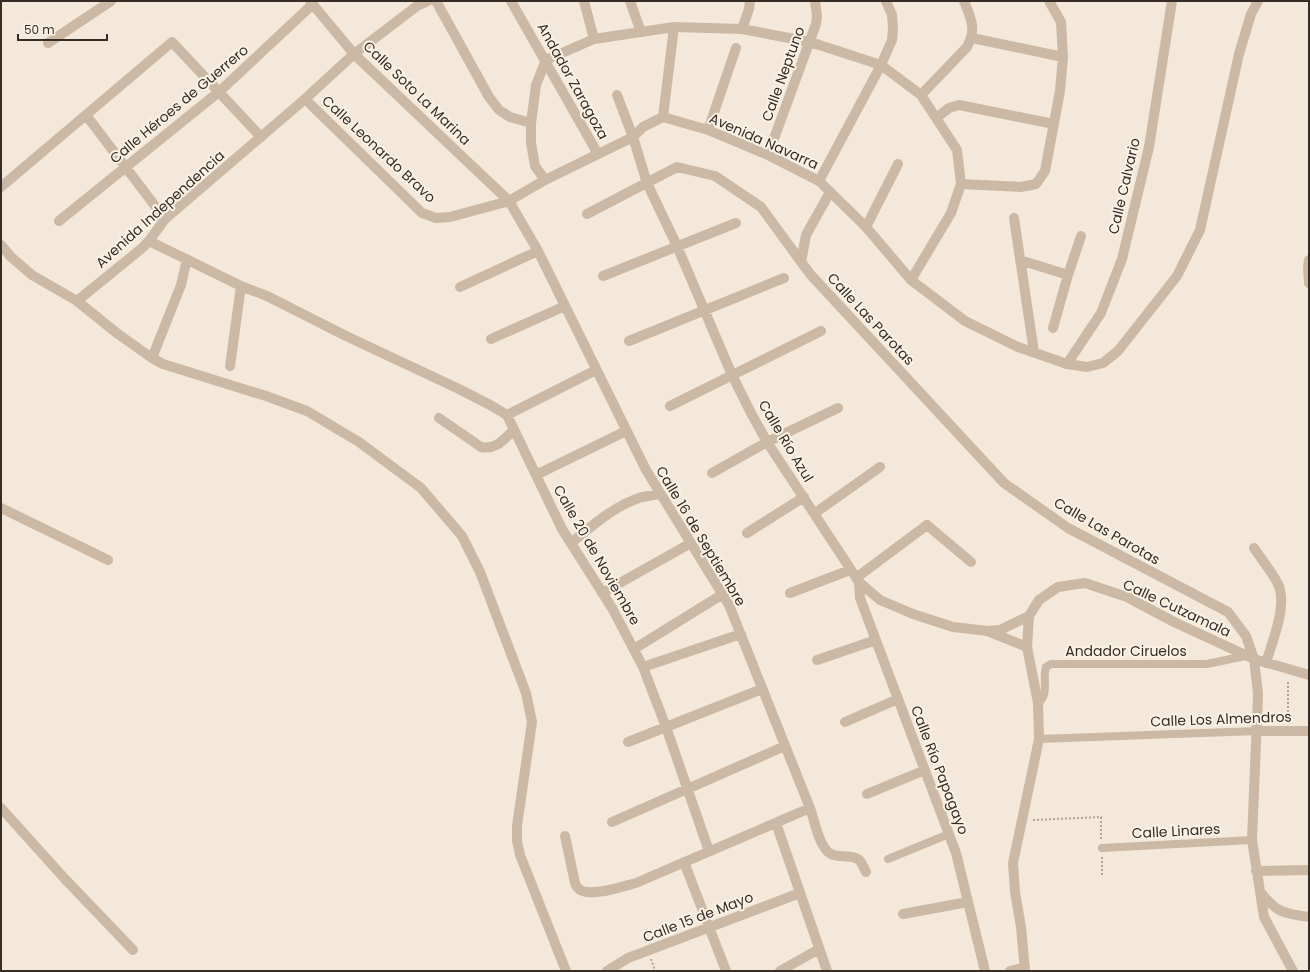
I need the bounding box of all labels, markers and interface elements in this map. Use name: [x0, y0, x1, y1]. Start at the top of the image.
scale bar: [18, 16, 107, 42]
street label: Andador Zaragoza: [533, 19, 613, 143]
text: 50 m: [24, 21, 55, 38]
street label: Calle Neptuno: [757, 24, 809, 124]
street label: Calle Soto La Marina: [359, 36, 475, 150]
street label: Calle Héroes de Guerrero: [105, 40, 253, 168]
street label: Calle Leonardo Bravo: [318, 91, 440, 207]
street label: Avenida Navarra: [706, 108, 822, 174]
street label: Calle Calvario: [1103, 136, 1145, 236]
street label: Avenida Independencia: [91, 146, 229, 272]
street label: Calle Las Parotas: [823, 268, 919, 370]
street label: Calle Río Azul: [754, 396, 818, 486]
street label: Calle 16 de Septiembre: [651, 462, 751, 610]
street label: Calle 20 de Noviembre: [549, 481, 645, 629]
street label: Calle Las Parotas: [1050, 492, 1164, 570]
street label: Calle Cutzamala: [1120, 574, 1234, 642]
street label: Andador Ciruelos: [1065, 641, 1187, 661]
street label: Calle Río Papagayo: [906, 703, 974, 837]
street label: Calle Los Almendros: [1150, 707, 1292, 731]
street label: Calle Linares: [1131, 819, 1221, 843]
street label: Calle 15 de Mayo: [640, 887, 756, 947]

